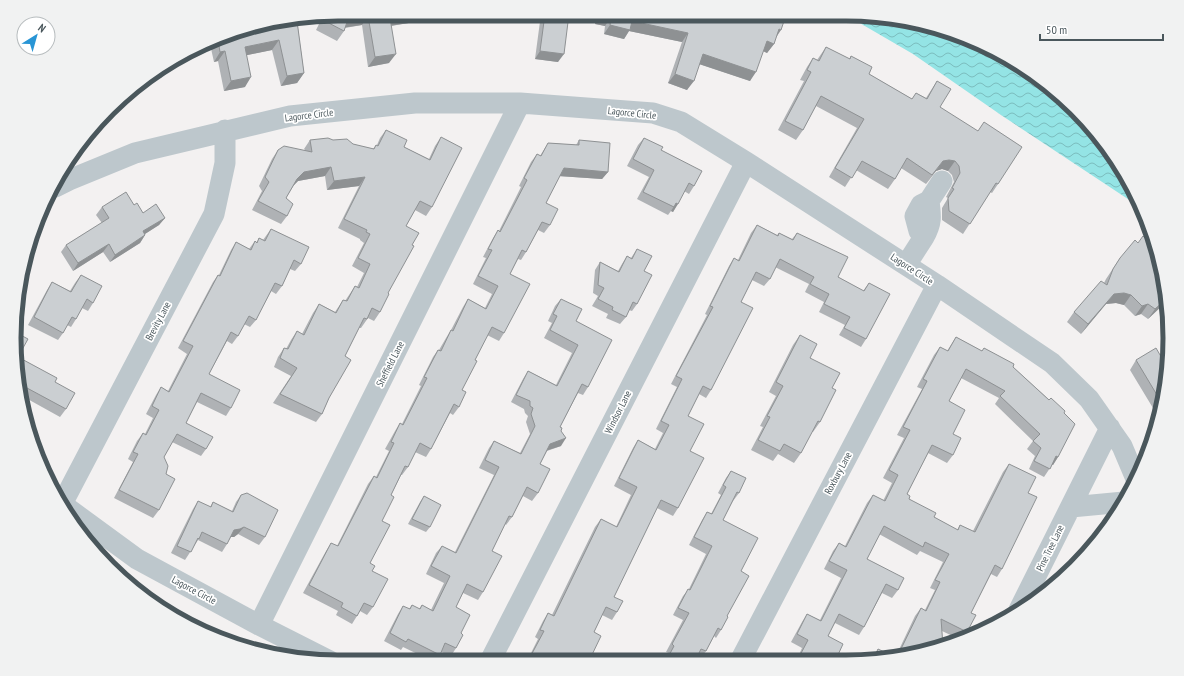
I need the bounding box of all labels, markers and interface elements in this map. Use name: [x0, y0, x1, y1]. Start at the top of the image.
north arrow: [16, 16, 56, 56]
scale bar: [1040, 16, 1163, 42]
text: N: [35, 21, 49, 35]
text: 50 m: [1046, 22, 1067, 37]
street label: Lagorce Circle: [607, 104, 657, 122]
street label: Lagorce Circle: [284, 106, 334, 124]
street label: Lagorce Circle: [888, 250, 936, 288]
street label: Brevity Lane: [142, 299, 174, 343]
street label: Sheffield Lane: [373, 339, 407, 389]
street label: Windsor Lane: [602, 388, 634, 436]
street label: Roxbury Lane: [821, 450, 855, 496]
street label: Pine Tree Lane: [1033, 523, 1067, 573]
street label: Lagorce Circle: [170, 573, 218, 607]

